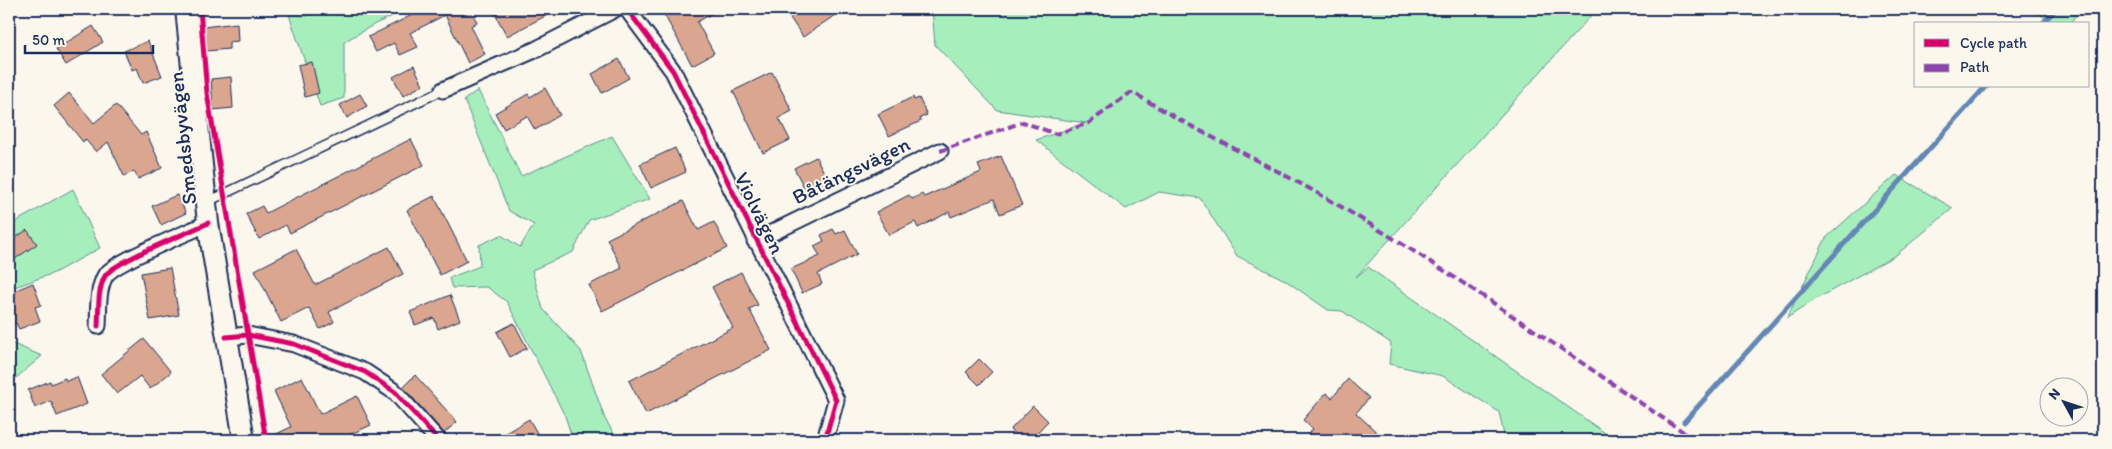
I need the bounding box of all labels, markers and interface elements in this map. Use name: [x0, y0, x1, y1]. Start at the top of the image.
scale bar: [25, 22, 152, 54]
legend: [1914, 22, 2090, 88]
text: 50 m: [32, 31, 65, 49]
text: Cycle path: [1960, 34, 2027, 52]
text: Path: [1960, 58, 1989, 76]
street label: Smedsbyvägen: [163, 70, 201, 206]
street label: Båtängsvägen: [788, 131, 914, 209]
street label: Violvägen: [730, 168, 791, 258]
north arrow: [2040, 376, 2090, 426]
text: N: [2045, 385, 2064, 403]

